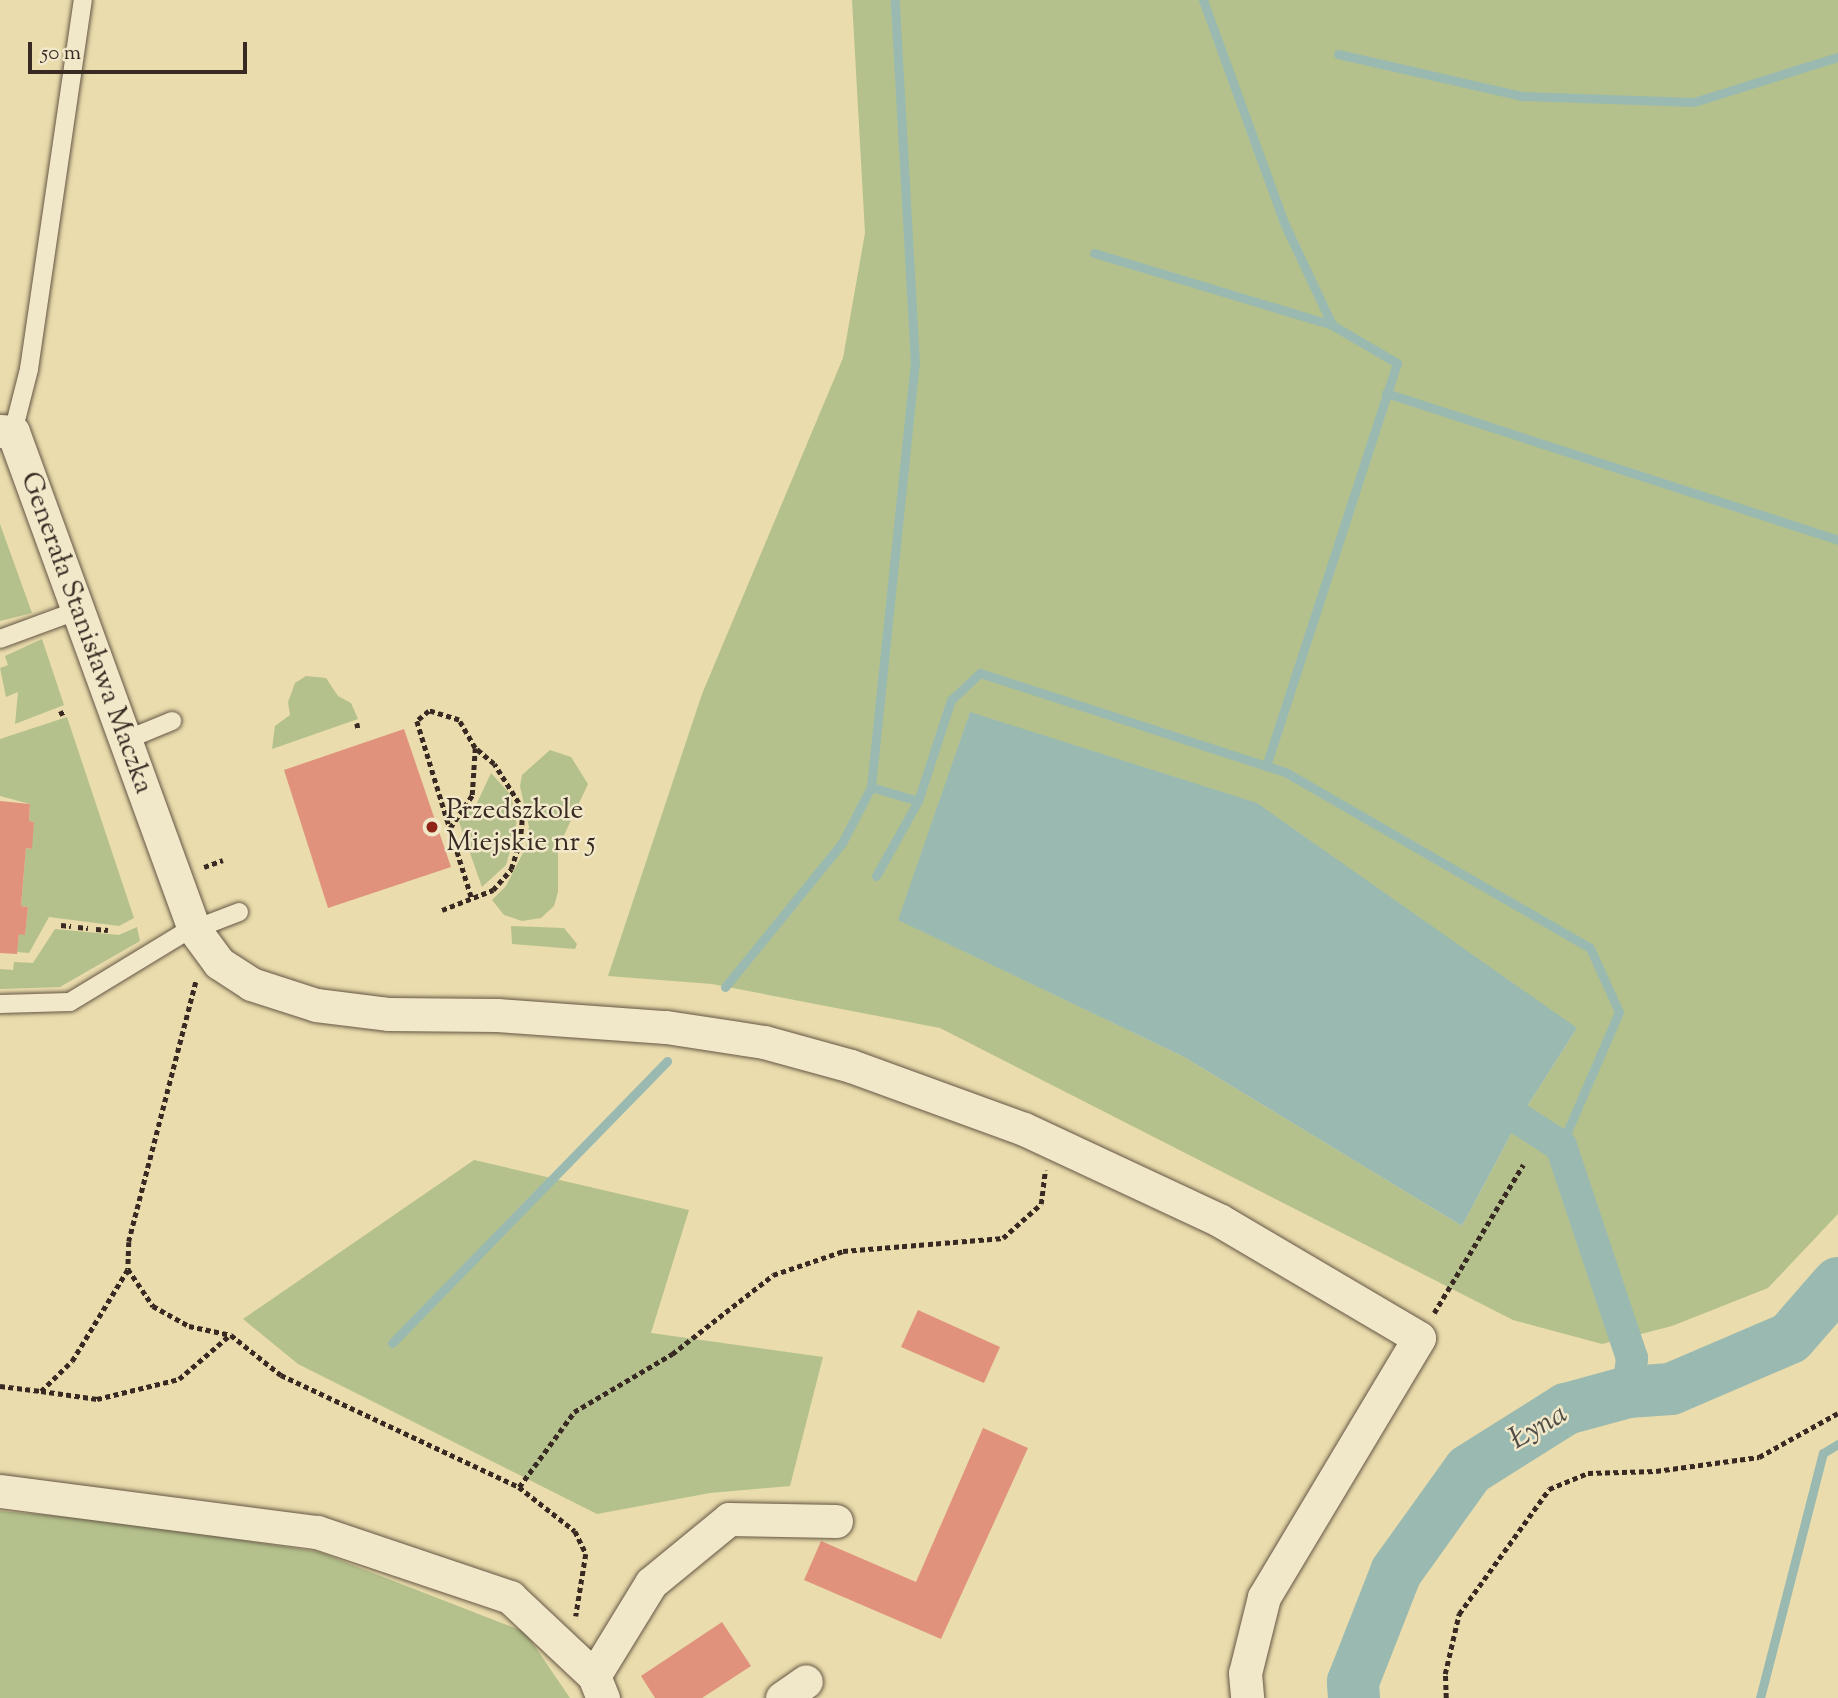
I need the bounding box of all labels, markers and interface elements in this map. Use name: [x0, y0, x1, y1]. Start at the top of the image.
scale bar: [32, 28, 250, 72]
text: 50 m: [41, 39, 81, 69]
street label: Generała Stanisława Maczka: [12, 468, 160, 798]
place label: Przedszkole Miejskie nr 5: [446, 794, 596, 860]
marker: Przedszkole Miejskie nr 5: [424, 819, 440, 835]
water label: Łyna: [1504, 1397, 1574, 1459]

